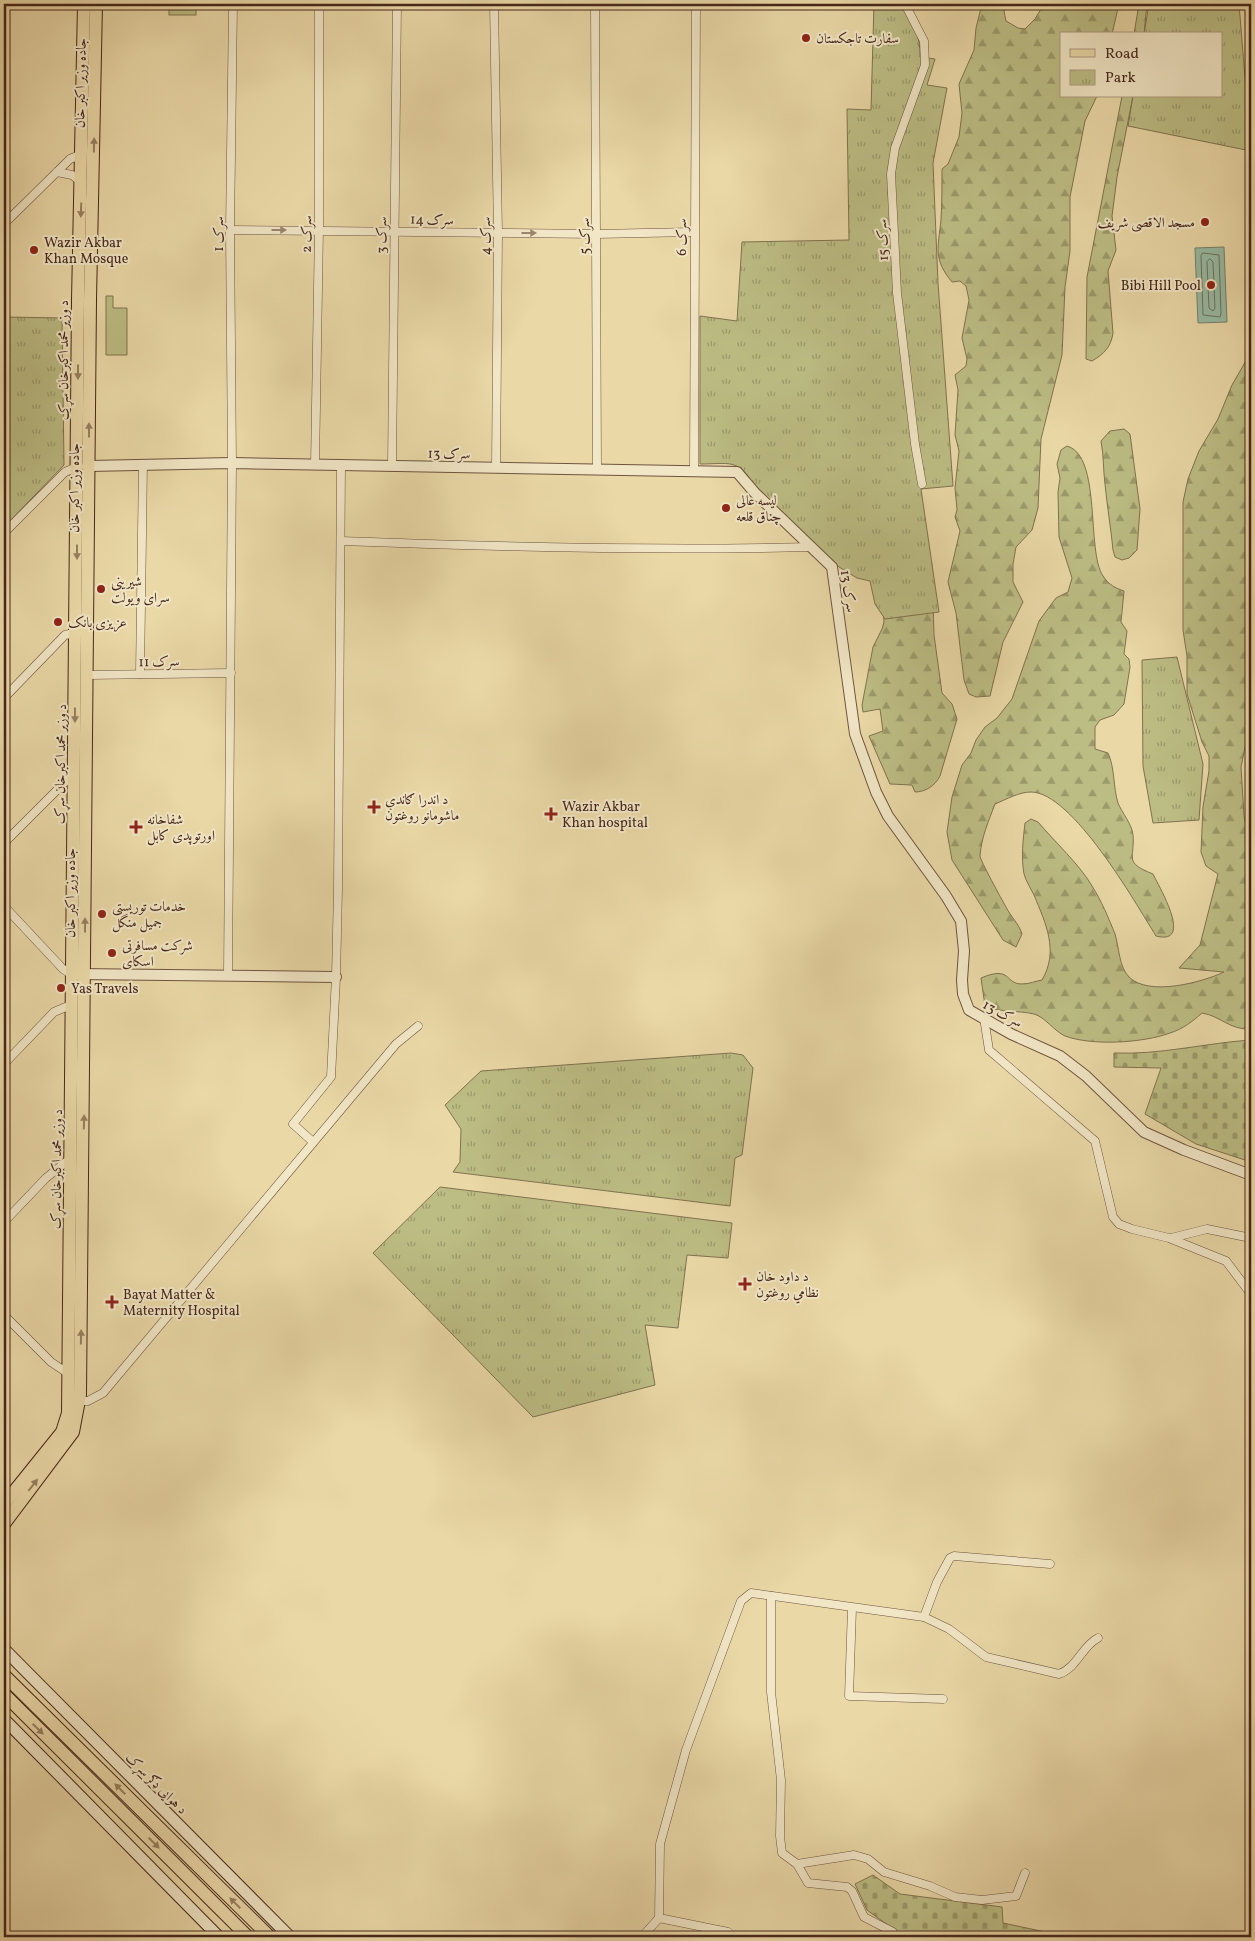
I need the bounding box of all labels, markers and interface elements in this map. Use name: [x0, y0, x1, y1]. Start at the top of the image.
place label: سفارت تاجکستان: [816, 30, 899, 49]
marker: سفارت تاجکستان: [800, 32, 812, 44]
legend: [1060, 32, 1222, 98]
street label: جاده وزیر اکبر خان: [71, 38, 92, 128]
text: Road: [1105, 44, 1139, 65]
text: Park: [1105, 68, 1136, 89]
one-way arrow: [90, 136, 98, 152]
one-way arrow: [77, 202, 85, 218]
street label: سرک 14: [410, 211, 454, 230]
place label: مسجد الاقصی شریف: [1097, 214, 1195, 233]
street label: سرک 2: [298, 215, 317, 253]
street label: سرک 1: [210, 216, 229, 252]
street label: سرک 3: [373, 216, 392, 254]
marker: مسجد الاقصی شریف: [1199, 216, 1211, 228]
street label: سرک 4: [477, 217, 496, 255]
street label: سرک 5: [576, 217, 595, 254]
street label: سرک 6: [673, 218, 692, 256]
street label: سرک 15: [873, 218, 894, 262]
one-way arrow: [271, 226, 287, 234]
one-way arrow: [521, 229, 537, 237]
place label: Wazir Akbar Khan Mosque: [44, 234, 129, 269]
marker: Wazir Akbar Khan Mosque: [28, 244, 40, 256]
place label: Bibi Hill Pool: [1121, 277, 1201, 296]
marker: Bibi Hill Pool: [1205, 279, 1217, 291]
street label: د وزیر محمد اکبرخان سړک: [55, 300, 74, 420]
one-way arrow: [74, 365, 82, 381]
one-way arrow: [85, 421, 93, 437]
street label: جاده وزیر اکبر خان: [66, 443, 85, 533]
street label: سرک 13: [427, 445, 471, 464]
place label: لیسه عالی چناق قلعه: [736, 492, 782, 527]
marker: لیسه عالی چناق قلعه: [720, 502, 732, 514]
one-way arrow: [73, 545, 81, 561]
street label: سرک 13: [835, 569, 860, 614]
place label: شیرینی سرای ویولت: [111, 573, 170, 608]
marker: شیرینی سرای ویولت: [95, 583, 107, 595]
place label: عزیزی بانک: [68, 614, 127, 633]
marker: عزیزی بانک: [52, 616, 64, 628]
street label: سرک 11: [138, 653, 180, 672]
street label: د وزیر محمد اکبرخان سړک: [51, 704, 72, 824]
one-way arrow: [71, 707, 79, 723]
place label: د اندرا ګاندي ماشومانو روغتون: [385, 791, 460, 826]
place label: Wazir Akbar Khan hospital: [562, 798, 648, 833]
marker: د اندرا ګاندي ماشومانو روغتون: [367, 800, 381, 814]
marker: Wazir Akbar Khan hospital: [544, 807, 558, 821]
place label: شفاخانه اورتوپدی کابل: [147, 811, 215, 846]
marker: شفاخانه اورتوپدی کابل: [129, 820, 143, 834]
street label: جاده وزیر اکبر خان: [62, 848, 81, 938]
place label: خدمات توریستی جمیل منگل: [112, 898, 186, 933]
marker: خدمات توریستی جمیل منگل: [96, 908, 108, 920]
one-way arrow: [81, 916, 89, 932]
place label: شرکت مسافرتی اسکای: [122, 937, 193, 972]
marker: شرکت مسافرتی اسکای: [106, 947, 118, 959]
place label: Yas Travels: [71, 980, 138, 999]
marker: Yas Travels: [55, 982, 67, 994]
street label: سرک 13: [979, 996, 1026, 1033]
street label: د وزیر محمد اکبرخان سړک: [47, 1109, 68, 1229]
one-way arrow: [80, 1114, 88, 1130]
place label: د داود خان نظامي روغتون: [756, 1268, 819, 1304]
marker: د داود خان نظامي روغتون: [738, 1277, 752, 1291]
place label: Bayat Matter & Maternity Hospital: [123, 1286, 240, 1321]
marker: Bayat Matter & Maternity Hospital: [105, 1295, 119, 1309]
one-way arrow: [77, 1329, 85, 1345]
one-way arrow: [27, 1479, 38, 1492]
one-way arrow: [32, 1723, 44, 1735]
street label: د هوایی ډګر سړک: [121, 1749, 191, 1819]
one-way arrow: [114, 1783, 126, 1795]
one-way arrow: [147, 1837, 159, 1849]
one-way arrow: [230, 1897, 242, 1909]

